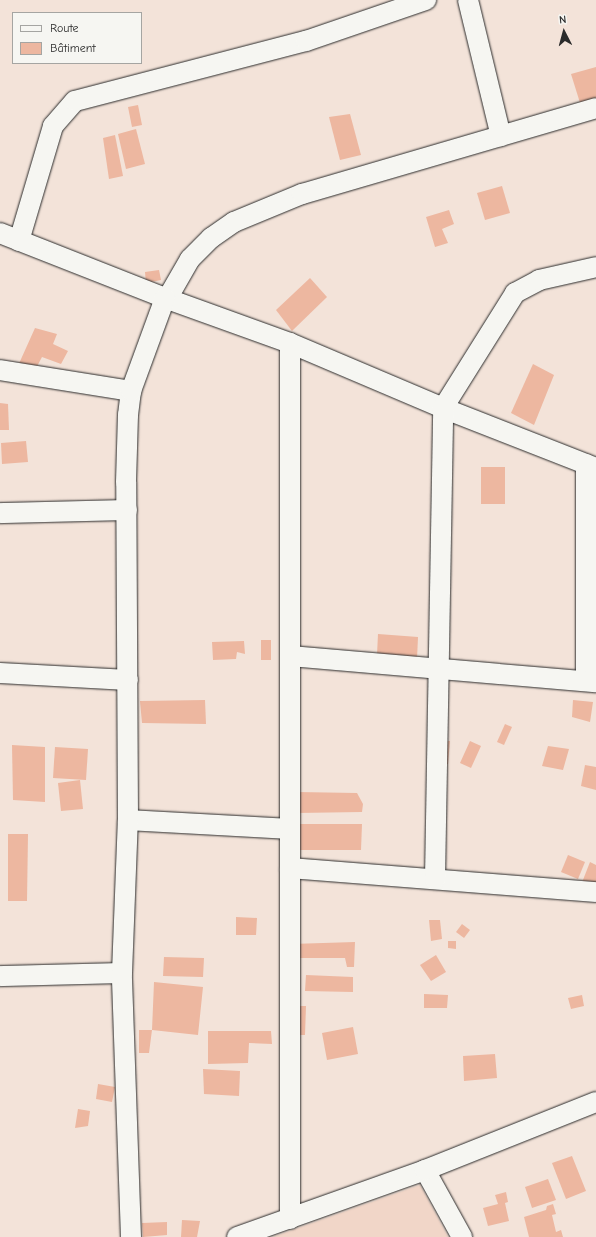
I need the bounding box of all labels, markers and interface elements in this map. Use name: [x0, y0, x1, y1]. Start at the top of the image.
legend: [12, 12, 142, 64]
north arrow: [544, 12, 584, 52]
text: N: [558, 13, 567, 26]
text: Route: [50, 21, 79, 35]
text: Bâtiment: [50, 41, 96, 55]

